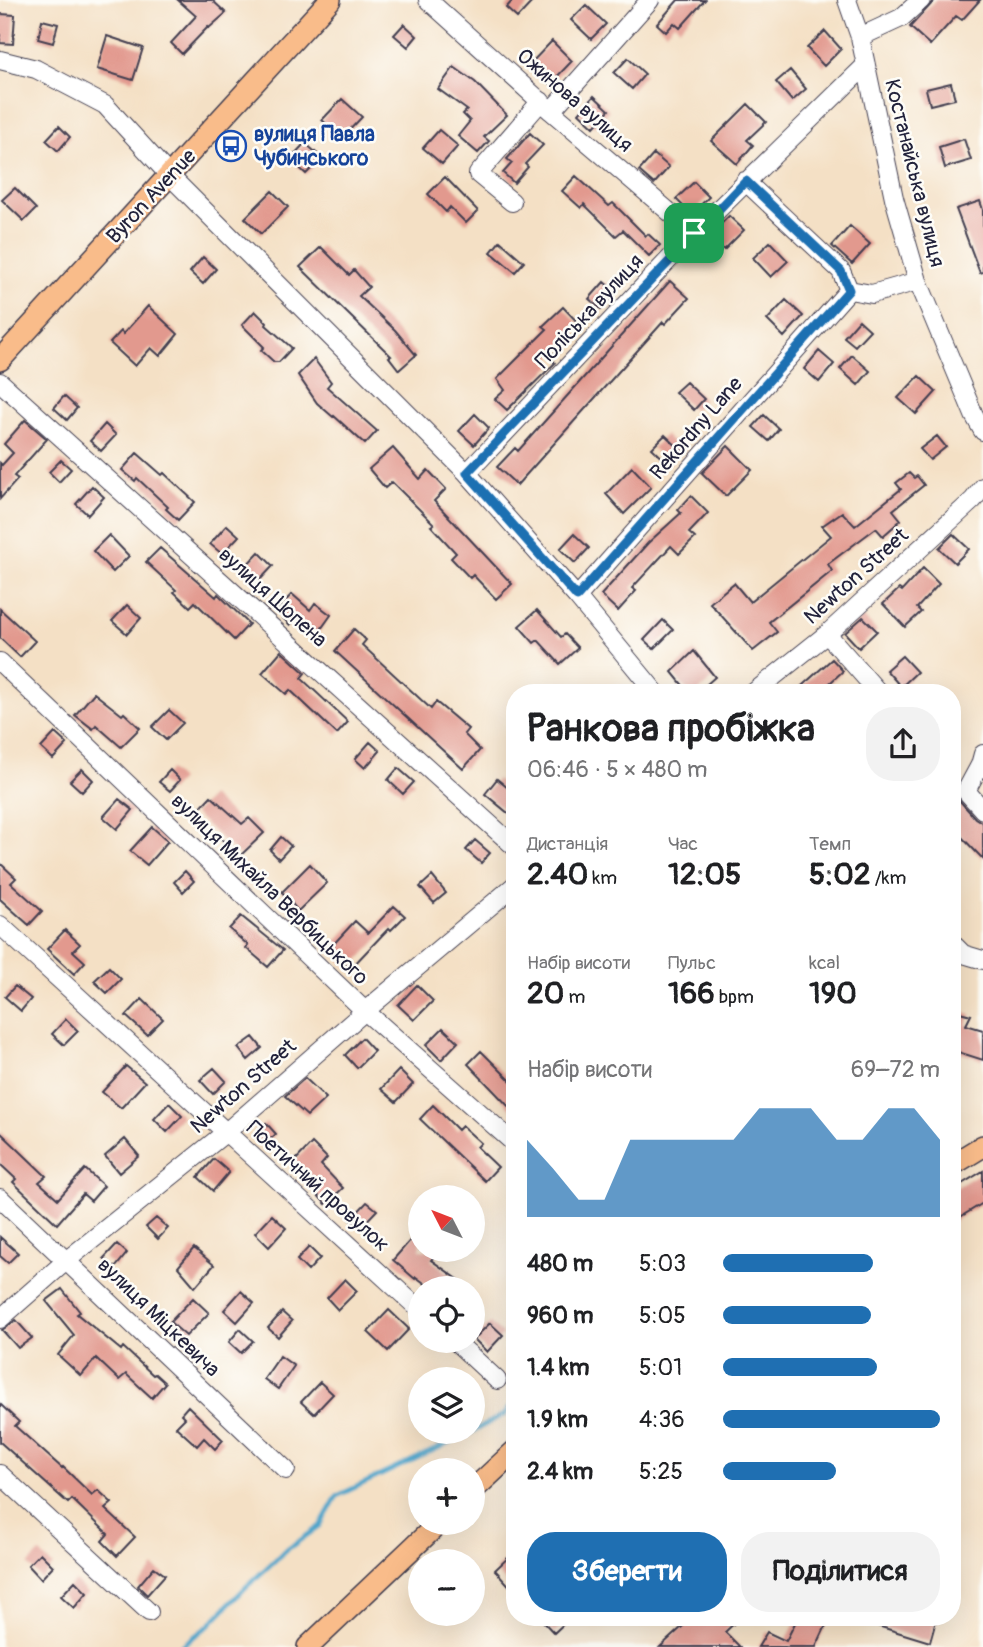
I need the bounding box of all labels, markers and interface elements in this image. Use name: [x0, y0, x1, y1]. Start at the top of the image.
street label: Ожинова вулиця: [511, 43, 638, 158]
street label: Костанайська вулиця: [878, 76, 951, 270]
place label: вулиця Павла Чубинського: [254, 121, 375, 172]
bus stop icon: вулиця Павла Чубинського: [214, 129, 248, 163]
street label: Byron Avenue: [101, 143, 203, 249]
pin: [664, 203, 724, 263]
icon: arrive: [675, 214, 713, 252]
street label: Поліська вулиця: [529, 248, 649, 374]
street label: Rekordny Lane: [644, 371, 749, 486]
street label: Newton Street: [798, 522, 915, 630]
street label: вулиця Шопена: [213, 541, 333, 653]
text: Ранкова пробіжка: [527, 705, 815, 753]
button: share: [866, 707, 940, 781]
text: 06:46 · 5 × 480 m: [527, 755, 708, 784]
street label: вулиця Михайла Вербицького: [165, 788, 374, 991]
text: Дистанція: [527, 832, 608, 856]
text: Час: [668, 832, 698, 856]
text: Темп: [809, 832, 851, 856]
text: 2.40: [527, 856, 588, 893]
text: 12:05: [668, 856, 741, 893]
text: 5:02: [809, 856, 871, 893]
text: km: [588, 866, 617, 890]
text: /km: [871, 866, 906, 890]
text: Набір висоти: [527, 951, 630, 975]
text: Пульс: [668, 951, 716, 975]
text: kcal: [809, 951, 840, 975]
text: 20: [527, 975, 564, 1012]
text: 166: [668, 975, 715, 1012]
text: 190: [809, 975, 857, 1012]
text: m: [564, 985, 585, 1009]
text: bpm: [715, 985, 754, 1009]
street label: Newton Street: [185, 1033, 302, 1140]
text: Набір висоти: [527, 1055, 652, 1084]
text: 69–72 m: [851, 1055, 940, 1084]
street label: Поетичний провулок: [240, 1115, 395, 1258]
north arrow: [408, 1185, 485, 1262]
map controls: [408, 1185, 485, 1626]
text: 480 m: [527, 1249, 593, 1278]
text: 5:03: [639, 1249, 686, 1278]
street label: вулиця Міцкевича: [92, 1252, 226, 1383]
button: locate: [408, 1276, 485, 1353]
text: 960 m: [527, 1301, 593, 1330]
text: 5:05: [639, 1301, 686, 1330]
text: 1.4 km: [527, 1353, 589, 1382]
text: 5:01: [639, 1353, 682, 1382]
button: layers: [408, 1367, 485, 1444]
text: 1.9 km: [527, 1405, 588, 1434]
text: 4:36: [639, 1405, 685, 1434]
text: 2.4 km: [527, 1457, 593, 1486]
text: 5:25: [639, 1457, 683, 1486]
button: +: [408, 1458, 485, 1535]
button: Зберегти: [527, 1532, 727, 1612]
button: Поділитися: [741, 1532, 940, 1612]
button: −: [408, 1549, 485, 1626]

